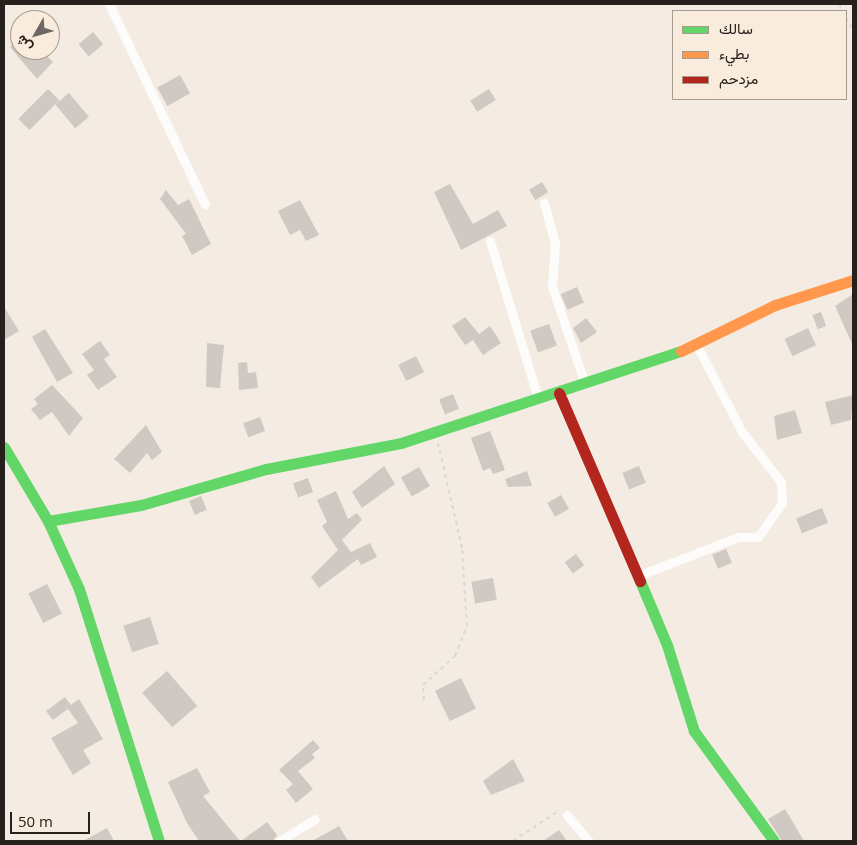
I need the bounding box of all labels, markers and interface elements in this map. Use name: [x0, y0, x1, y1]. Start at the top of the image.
north arrow: [10, 10, 60, 60]
legend: [672, 10, 847, 100]
text: سالك: [719, 18, 753, 38]
text: ش: [11, 31, 36, 56]
text: بطيء: [719, 43, 749, 63]
text: مزدحم: [719, 68, 758, 88]
scale bar: [12, 802, 92, 834]
text: 50 m: [18, 811, 53, 831]

